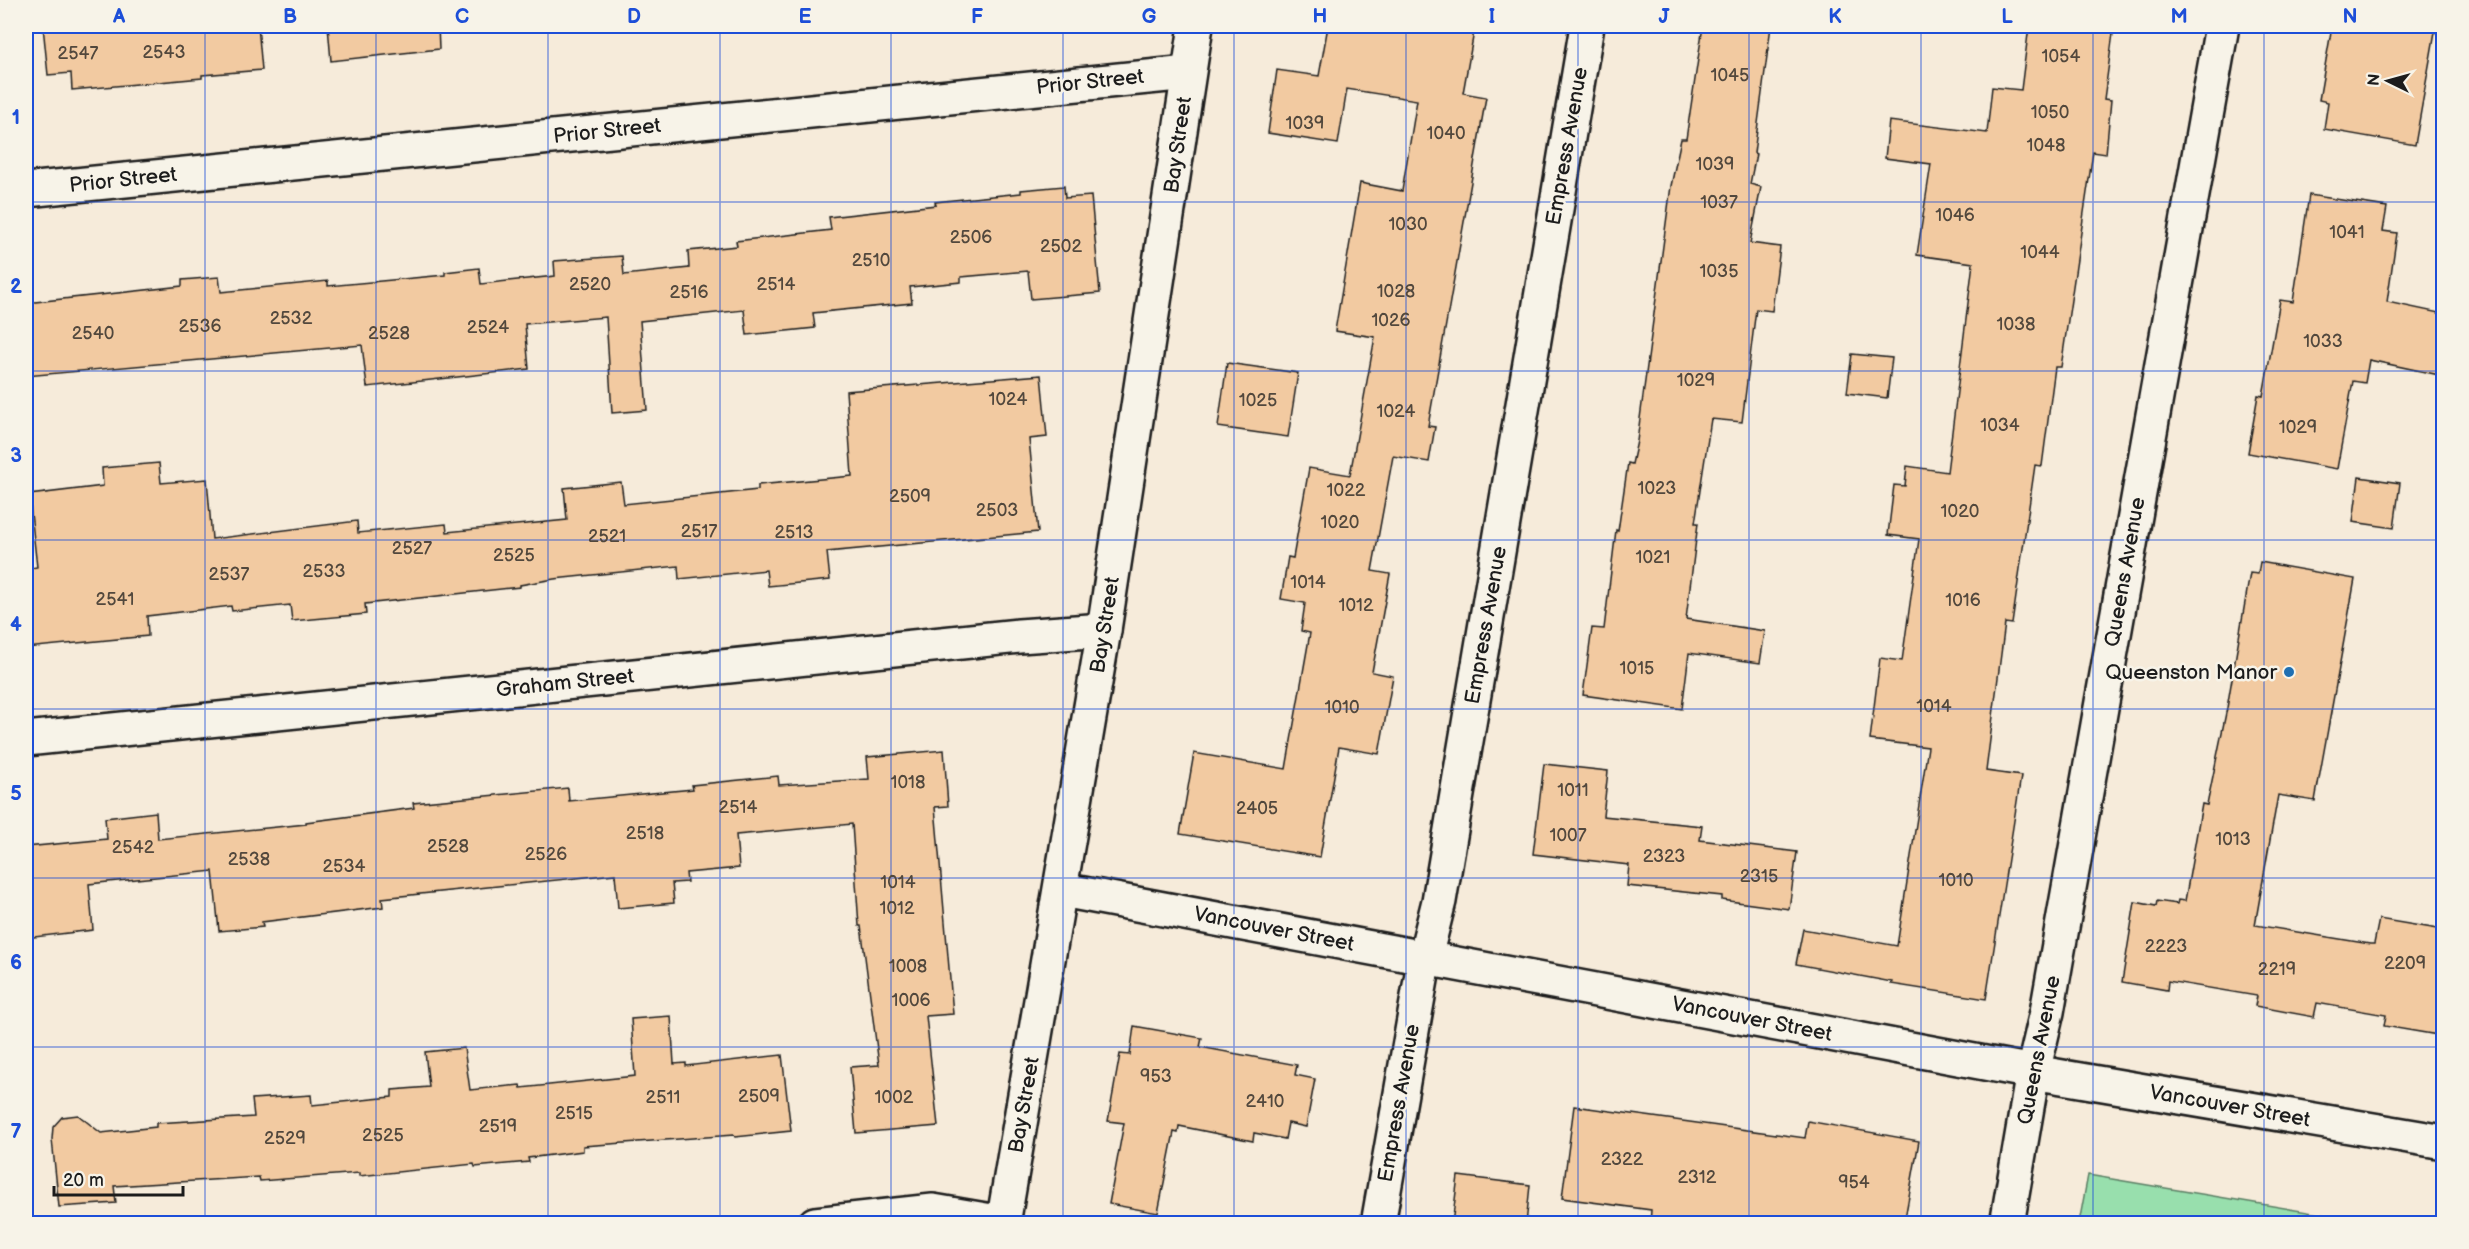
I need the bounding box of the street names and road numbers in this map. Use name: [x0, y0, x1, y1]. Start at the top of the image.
street label: Prior Street: [1035, 64, 1146, 100]
street label: Empress Avenue: [1541, 65, 1593, 227]
street label: Bay Street: [1159, 95, 1197, 195]
street label: Prior Street: [552, 113, 663, 149]
street label: Prior Street: [68, 162, 179, 198]
street label: Queens Avenue: [2100, 495, 2150, 649]
street label: Empress Avenue: [1460, 544, 1512, 706]
street label: Bay Street: [1085, 574, 1125, 675]
street label: Graham Street: [495, 663, 636, 703]
street label: Vancouver Street: [1192, 901, 1357, 957]
street label: Queens Avenue: [2012, 973, 2066, 1127]
street label: Vancouver Street: [1670, 991, 1835, 1047]
street label: Empress Avenue: [1373, 1022, 1425, 1184]
street label: Bay Street: [1003, 1054, 1045, 1155]
street label: Vancouver Street: [2148, 1080, 2313, 1133]

